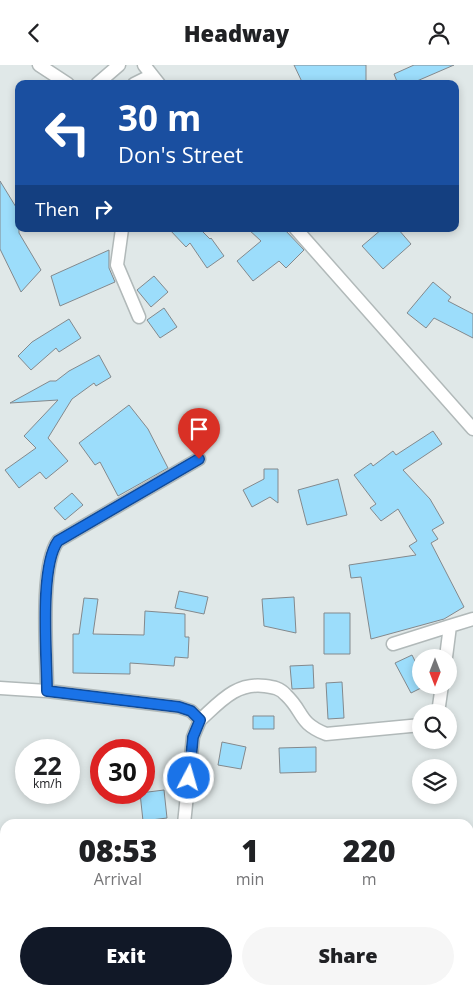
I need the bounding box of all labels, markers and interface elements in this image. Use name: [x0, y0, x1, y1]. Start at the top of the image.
text: Headway: [184, 18, 289, 48]
icon: back: [20, 19, 48, 47]
icon: person: [425, 19, 453, 47]
text: 30 m: [118, 94, 201, 141]
icon: left: [35, 100, 100, 165]
text: Don's Street: [118, 139, 243, 169]
icon: right: [89, 195, 117, 223]
text: Then: [35, 196, 79, 222]
pin: [178, 408, 220, 459]
icon: arrive: [185, 415, 213, 443]
north arrow: [412, 649, 458, 694]
map controls: [412, 649, 457, 804]
button: search: [412, 704, 457, 749]
speed limit sign: 30: [90, 739, 155, 804]
text: 22: [33, 748, 62, 782]
position arrow: [162, 751, 214, 803]
button: layers: [412, 759, 457, 804]
text: km/h: [33, 775, 62, 792]
text: 08:53: [78, 830, 157, 871]
text: 1: [241, 830, 259, 871]
text: 220: [343, 830, 396, 871]
text: Arrival: [94, 868, 142, 890]
text: min: [236, 868, 264, 890]
text: m: [362, 868, 377, 890]
button: Exit: [20, 927, 232, 985]
button: Share: [242, 927, 454, 985]

